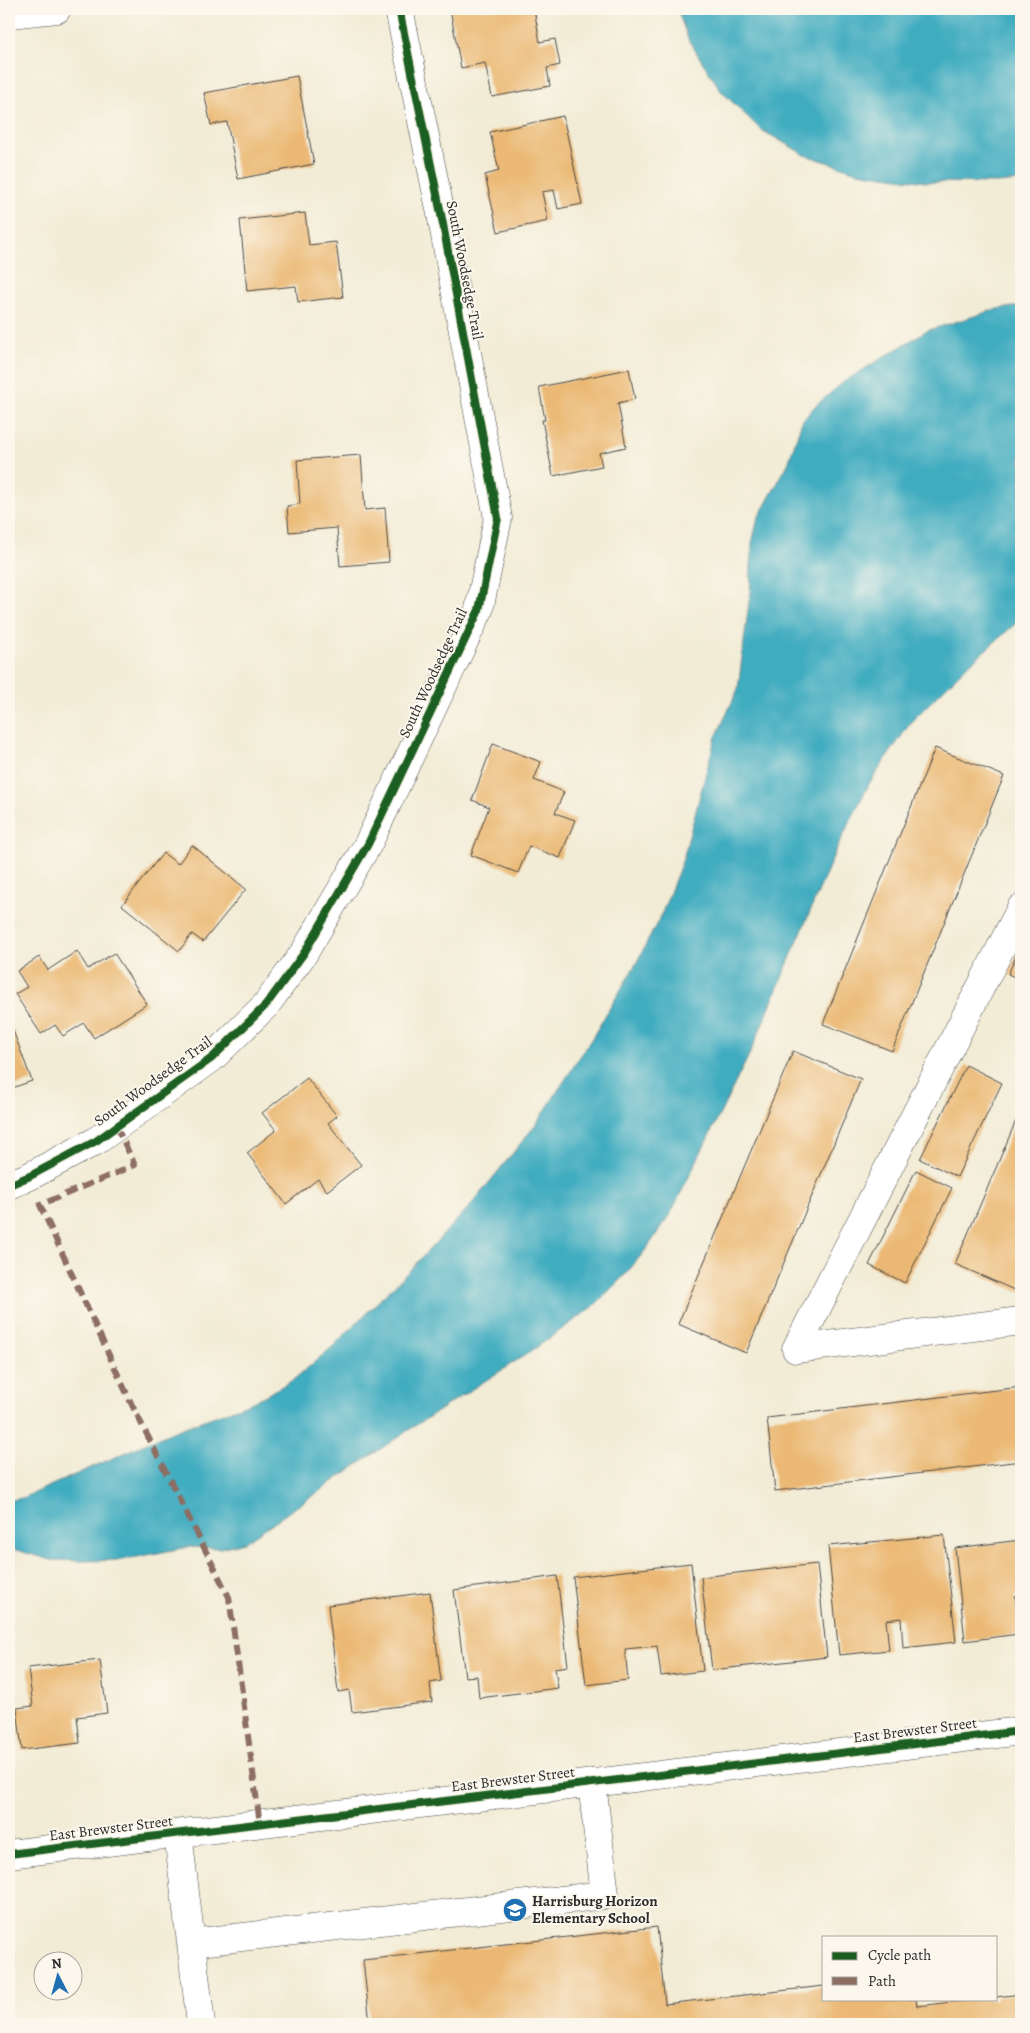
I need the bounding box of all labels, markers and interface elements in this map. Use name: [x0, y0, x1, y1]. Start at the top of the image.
street label: South Woodsedge Trail: [442, 199, 488, 342]
street label: South Woodsedge Trail: [394, 604, 472, 741]
street label: South Woodsedge Trail: [90, 1031, 216, 1131]
street label: East Brewster Street: [852, 1712, 978, 1748]
street label: East Brewster Street: [450, 1761, 576, 1797]
street label: East Brewster Street: [48, 1810, 174, 1846]
place label: Harrisburg Horizon Elementary School: [532, 1891, 658, 1928]
school or university icon: Harrisburg Horizon Elementary School: [502, 1897, 528, 1923]
legend: [822, 1936, 998, 2000]
text: Cycle path: [868, 1945, 931, 1965]
north arrow: [32, 1950, 82, 2000]
text: N: [51, 1954, 63, 1974]
text: Path: [868, 1971, 896, 1991]

